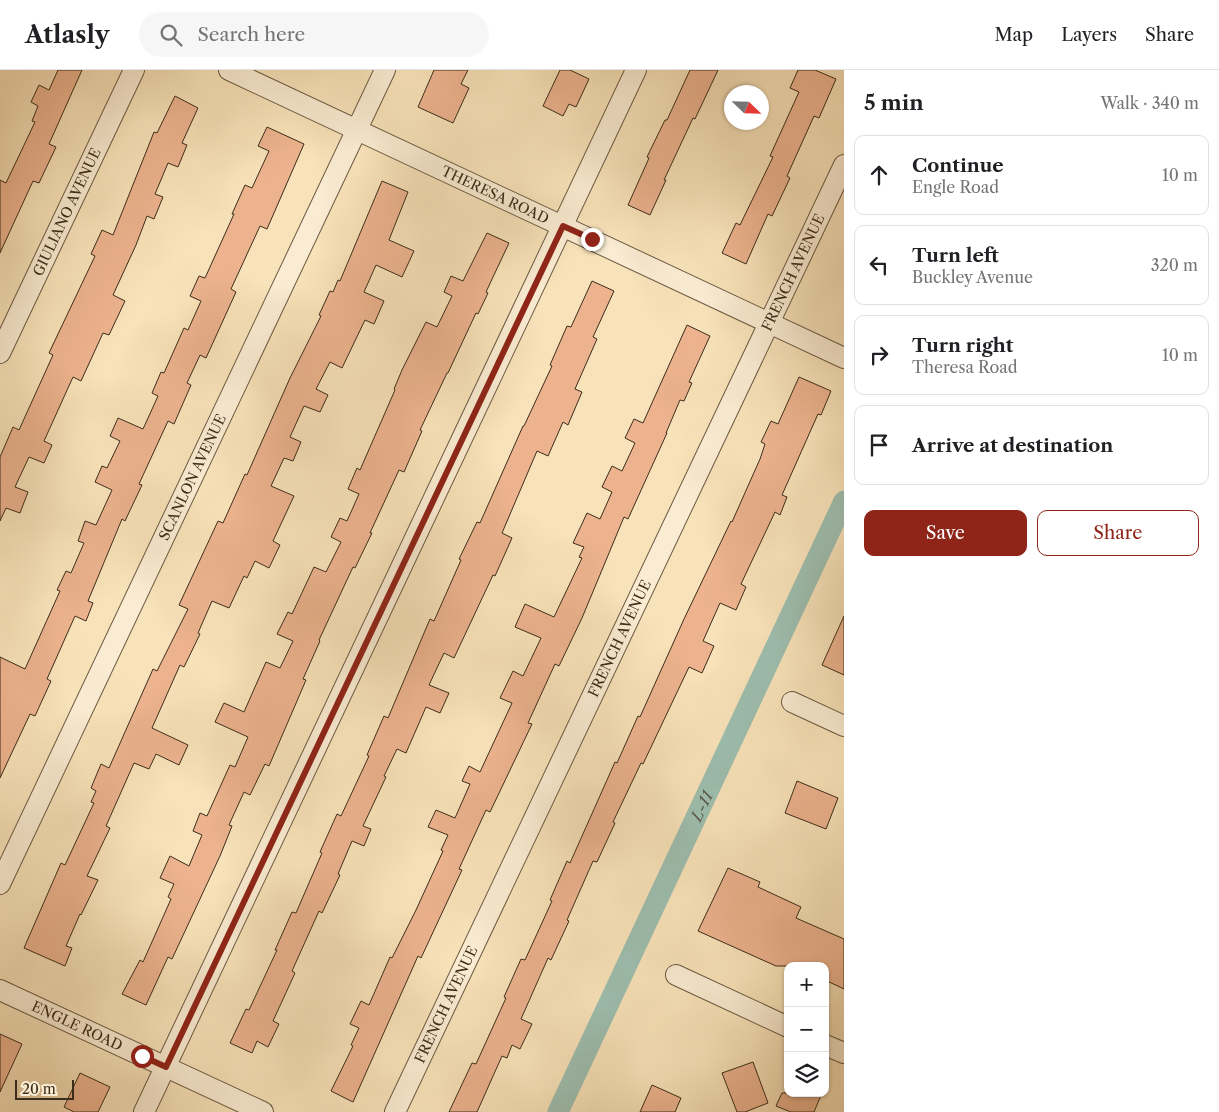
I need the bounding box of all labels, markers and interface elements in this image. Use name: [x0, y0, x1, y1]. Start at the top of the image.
search box: [139, 12, 489, 57]
text: Atlasly: [25, 20, 109, 49]
icon: search: [157, 21, 185, 49]
text: Search here: [197, 23, 305, 46]
text: Map: [995, 24, 1033, 46]
text: Layers: [1061, 24, 1117, 46]
text: Share: [1145, 24, 1194, 46]
north arrow: [724, 85, 769, 130]
text: 5 min: [864, 90, 924, 115]
text: Walk · 340 m: [1100, 93, 1199, 113]
street label: GIULIANO AVENUE: [29, 145, 105, 279]
text: Continue: [912, 154, 1004, 177]
icon: ahead: [865, 161, 893, 189]
street label: THERESA ROAD: [439, 162, 552, 228]
text: 10 m: [1162, 165, 1198, 185]
text: Engle Road: [912, 177, 999, 197]
street label: FRENCH AVENUE: [758, 211, 828, 334]
route end: [581, 228, 604, 251]
text: Turn left: [912, 244, 999, 267]
icon: left: [865, 251, 893, 279]
text: 320 m: [1151, 255, 1198, 275]
text: Buckley Avenue: [912, 267, 1033, 287]
text: Turn right: [912, 334, 1013, 357]
icon: right: [865, 341, 893, 369]
text: 10 m: [1162, 345, 1198, 365]
text: Theresa Road: [912, 357, 1018, 377]
street label: SCANLON AVENUE: [155, 411, 230, 543]
icon: arrive: [865, 431, 893, 459]
text: Arrive at destination: [912, 434, 1113, 457]
button: Save: [864, 510, 1027, 556]
button: Share: [1037, 510, 1199, 556]
street label: FRENCH AVENUE: [584, 577, 655, 700]
water label: L-11: [686, 787, 717, 825]
street label: FRENCH AVENUE: [411, 943, 481, 1066]
map controls: [784, 962, 829, 1097]
button: +: [784, 962, 829, 1007]
street label: ENGLE ROAD: [29, 997, 125, 1055]
button: −: [784, 1007, 829, 1052]
route start: [131, 1045, 154, 1068]
button: layers: [784, 1052, 829, 1097]
scale bar: [15, 1077, 74, 1100]
text: 20 m: [22, 1080, 56, 1098]

